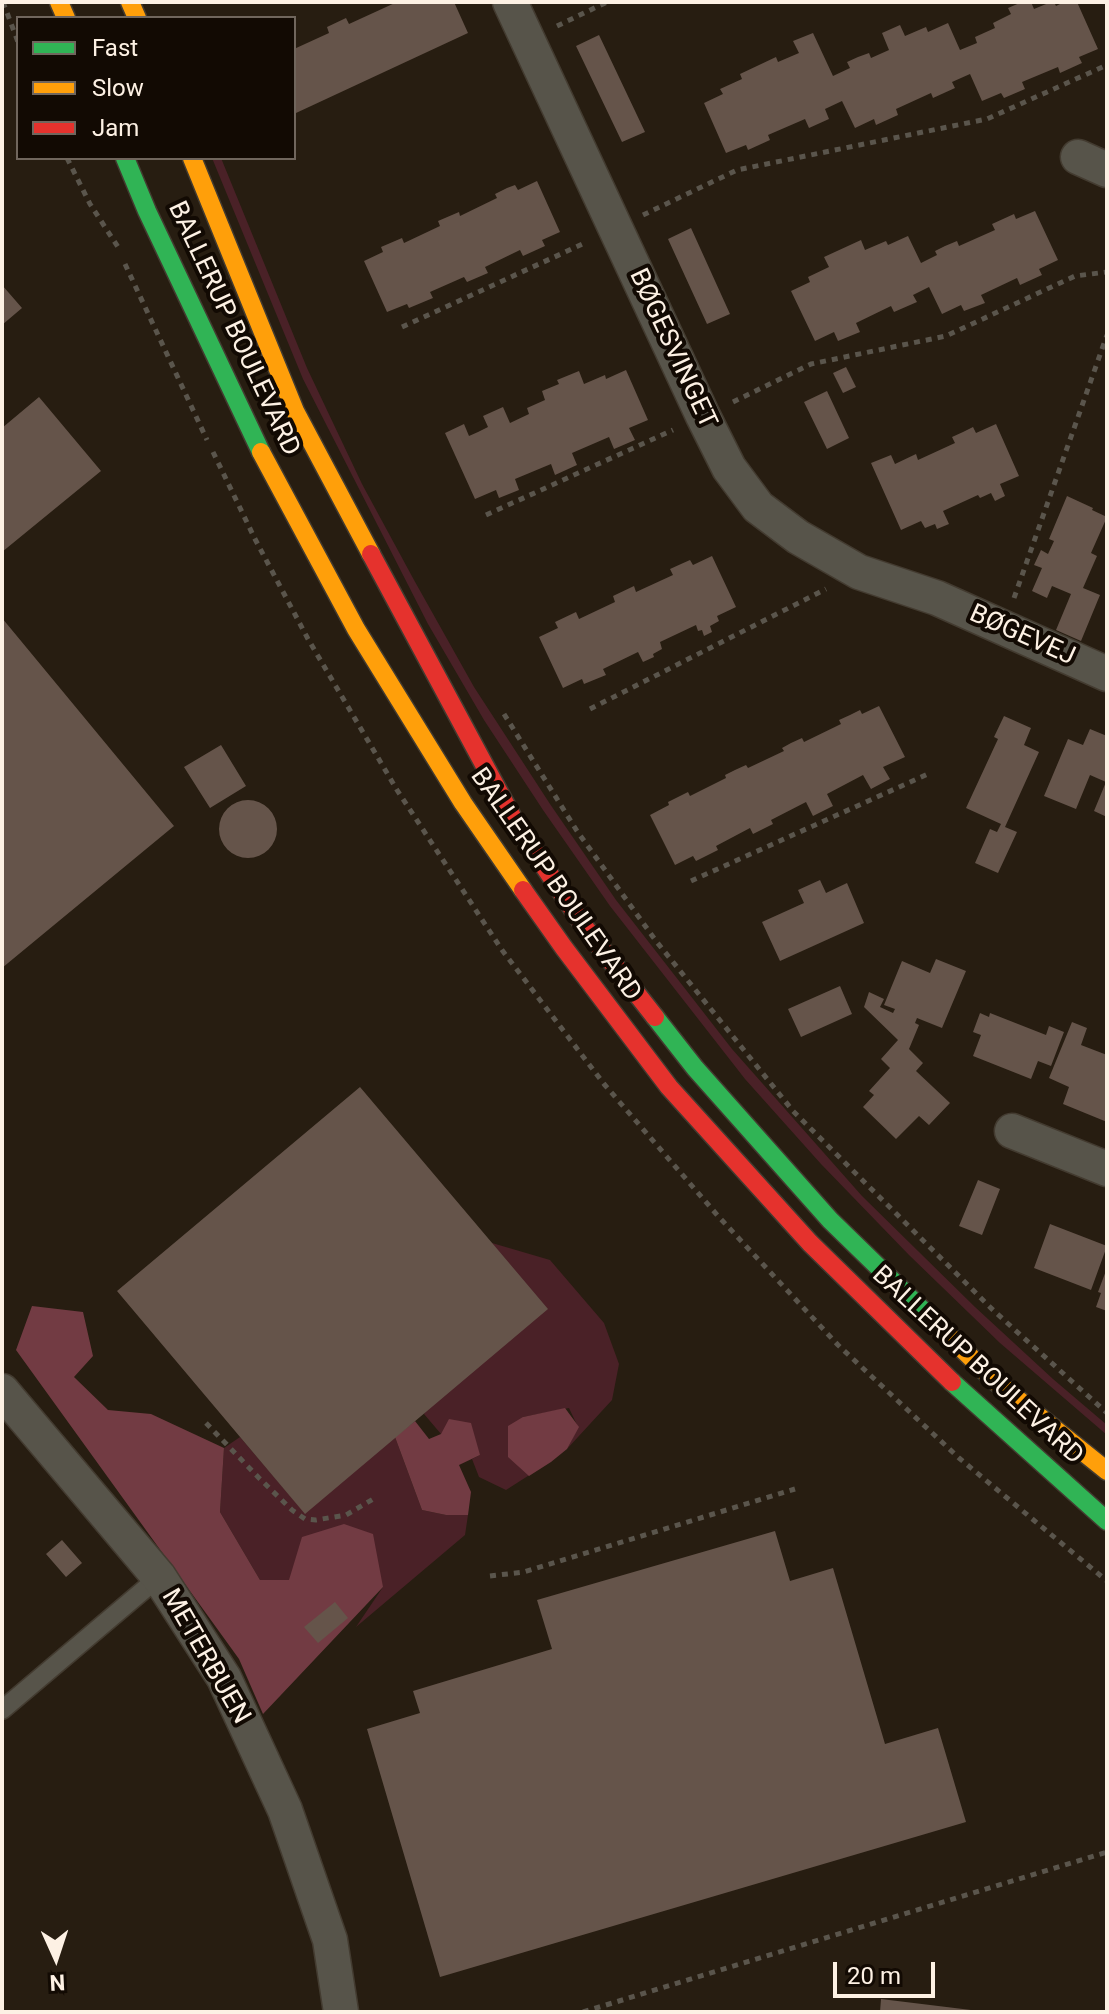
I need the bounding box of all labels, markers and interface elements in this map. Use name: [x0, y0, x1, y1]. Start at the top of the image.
legend: [16, 16, 296, 160]
text: Fast: [92, 34, 138, 62]
text: Slow: [92, 74, 144, 102]
text: Jam: [92, 114, 139, 142]
street label: BALLERUP BOULEVARD: [160, 197, 306, 461]
street label: BØGESVINGET: [621, 264, 723, 434]
street label: BØGEVEJ: [964, 599, 1080, 673]
street label: BALLERUP BOULEVARD: [463, 763, 647, 1007]
street label: BALLERUP BOULEVARD: [865, 1260, 1089, 1472]
street label: METERBUEN: [154, 1584, 256, 1730]
north arrow: [16, 1918, 96, 1998]
scale bar: [837, 1946, 939, 1996]
text: 20 m: [847, 1962, 901, 1990]
text: N: [49, 1970, 66, 1995]

